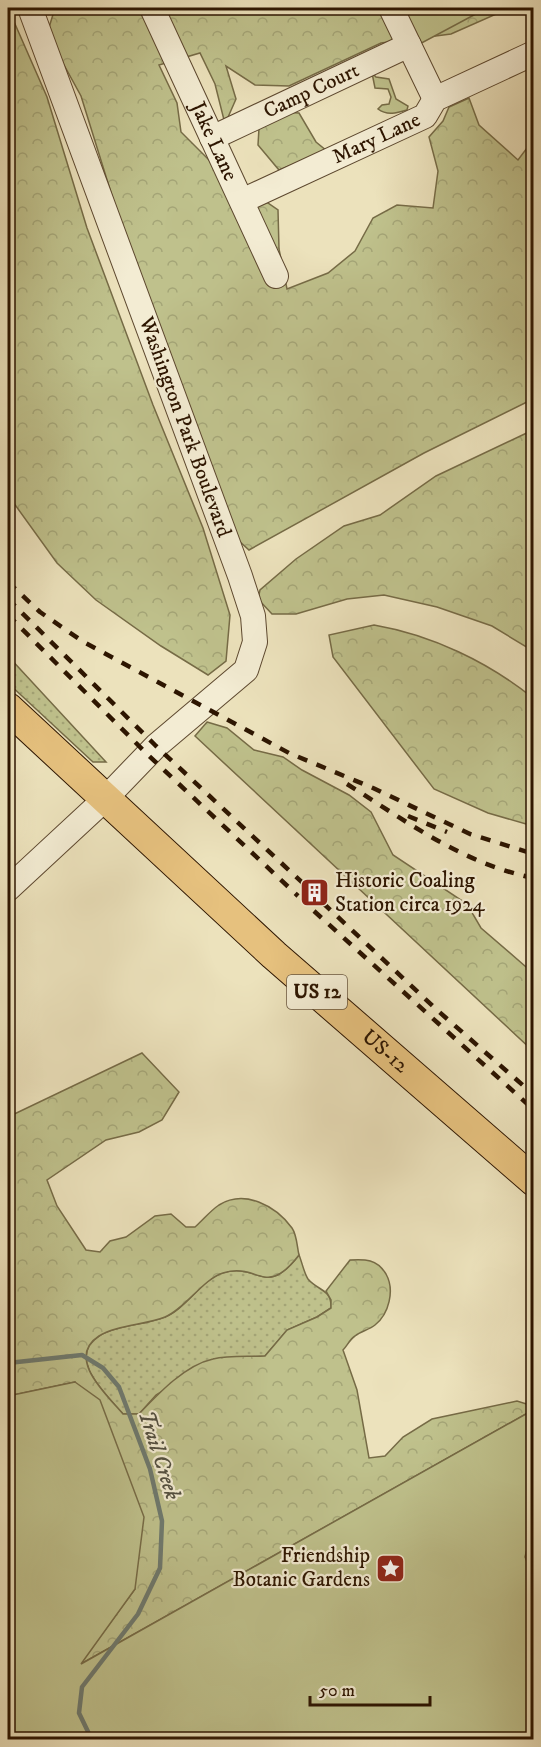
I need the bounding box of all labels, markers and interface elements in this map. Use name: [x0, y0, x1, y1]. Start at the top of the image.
street label: Camp Court: [260, 57, 364, 125]
street label: Jake Lane: [183, 96, 243, 185]
street label: Mary Lane: [328, 107, 425, 170]
street label: Washington Park Boulevard: [133, 312, 237, 541]
place label: Historic Coaling Station circa 1924: [335, 868, 486, 918]
building icon: Historic Coaling Station circa 1924: [298, 877, 330, 909]
road number: US 12: [287, 975, 347, 1009]
street label: US-12: [356, 1024, 414, 1079]
water label: Trail Creek: [132, 1407, 186, 1504]
place label: Friendship Botanic Gardens: [232, 1543, 370, 1593]
place icon: Friendship Botanic Gardens: [375, 1552, 407, 1584]
scale bar: [310, 1669, 430, 1707]
text: 50 m: [319, 1680, 355, 1702]

